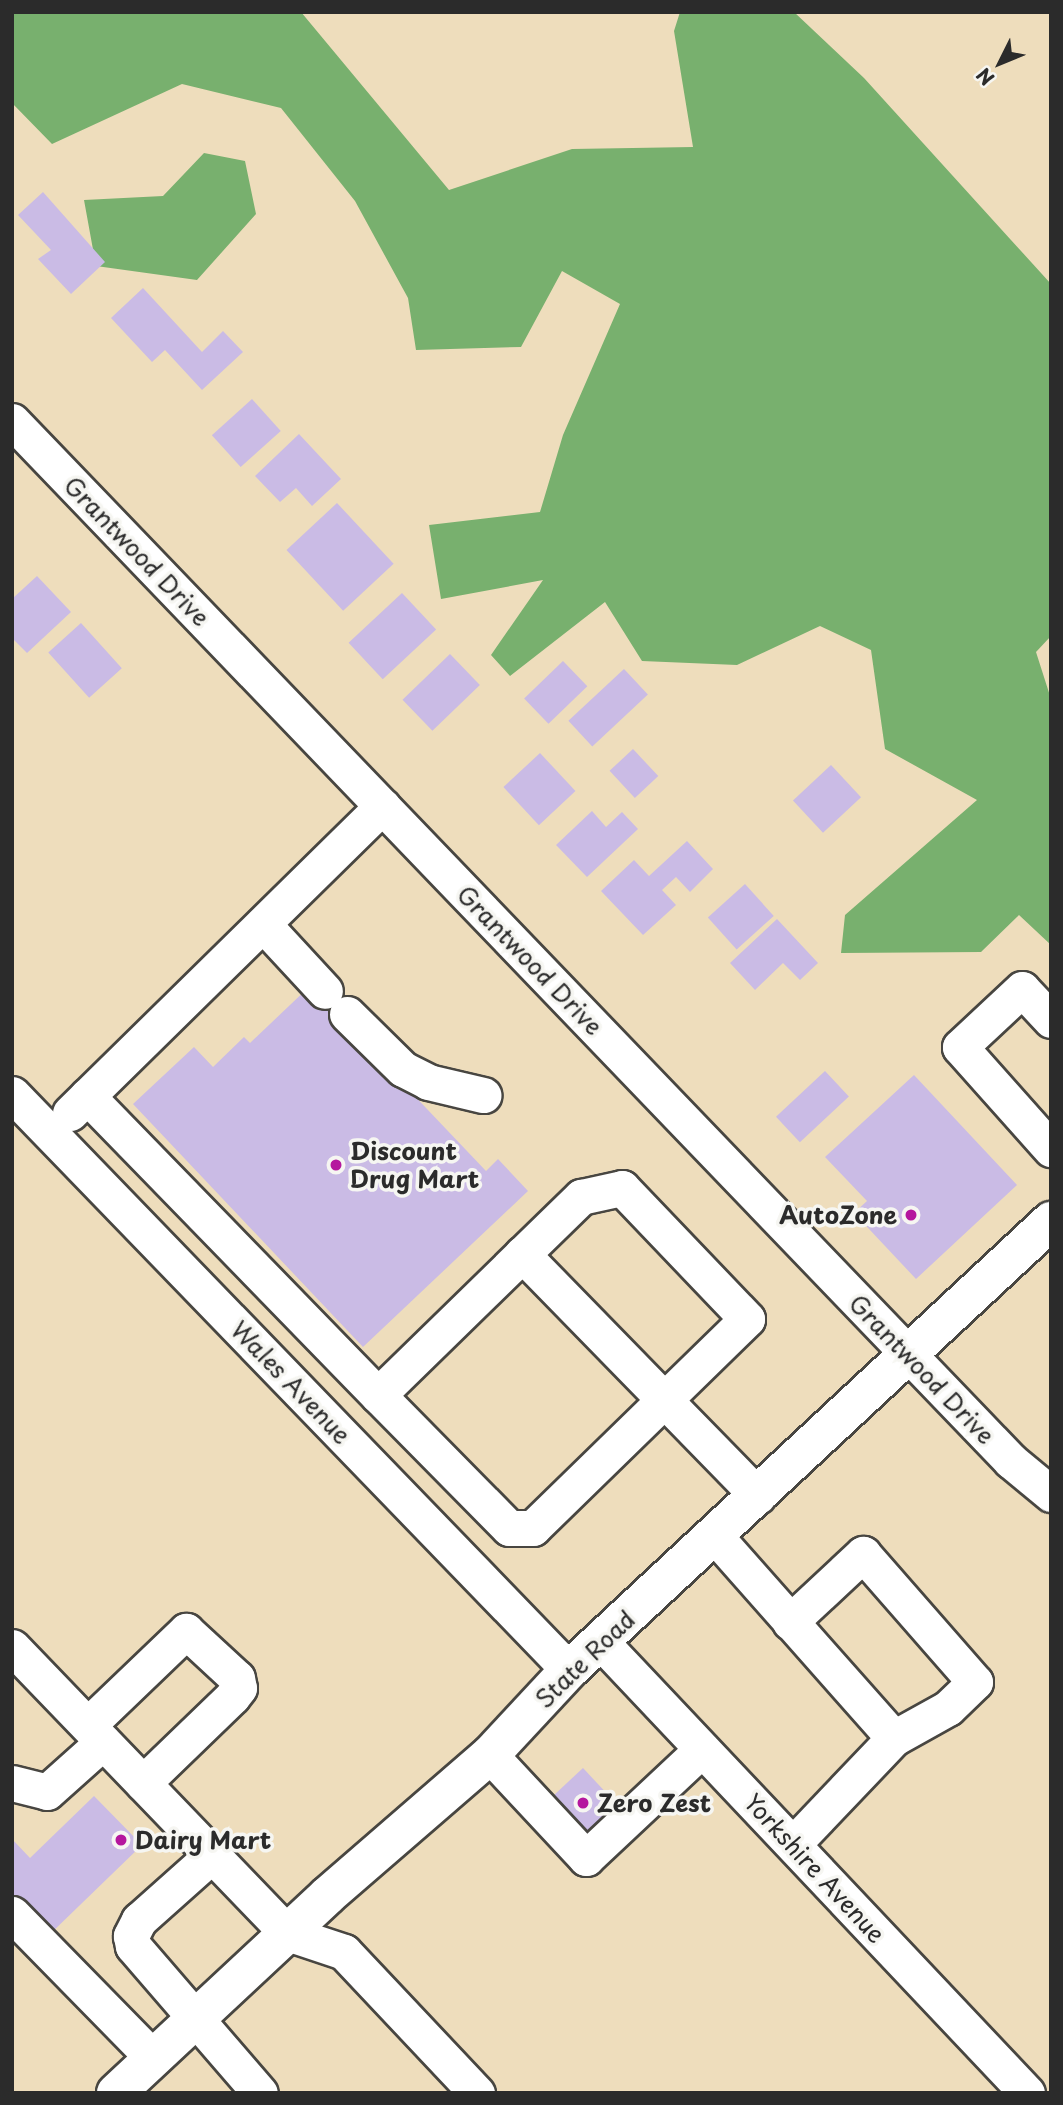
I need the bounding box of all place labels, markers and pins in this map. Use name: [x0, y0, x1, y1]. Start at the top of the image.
place label: Discount Drug Mart: [350, 1137, 480, 1193]
marker: Discount Drug Mart: [328, 1157, 344, 1173]
place label: AutoZone: [779, 1201, 897, 1229]
marker: AutoZone: [903, 1207, 919, 1223]
place label: Zero Zest: [597, 1789, 711, 1817]
marker: Zero Zest: [575, 1795, 591, 1811]
place label: Dairy Mart: [135, 1826, 273, 1854]
marker: Dairy Mart: [113, 1832, 129, 1848]

